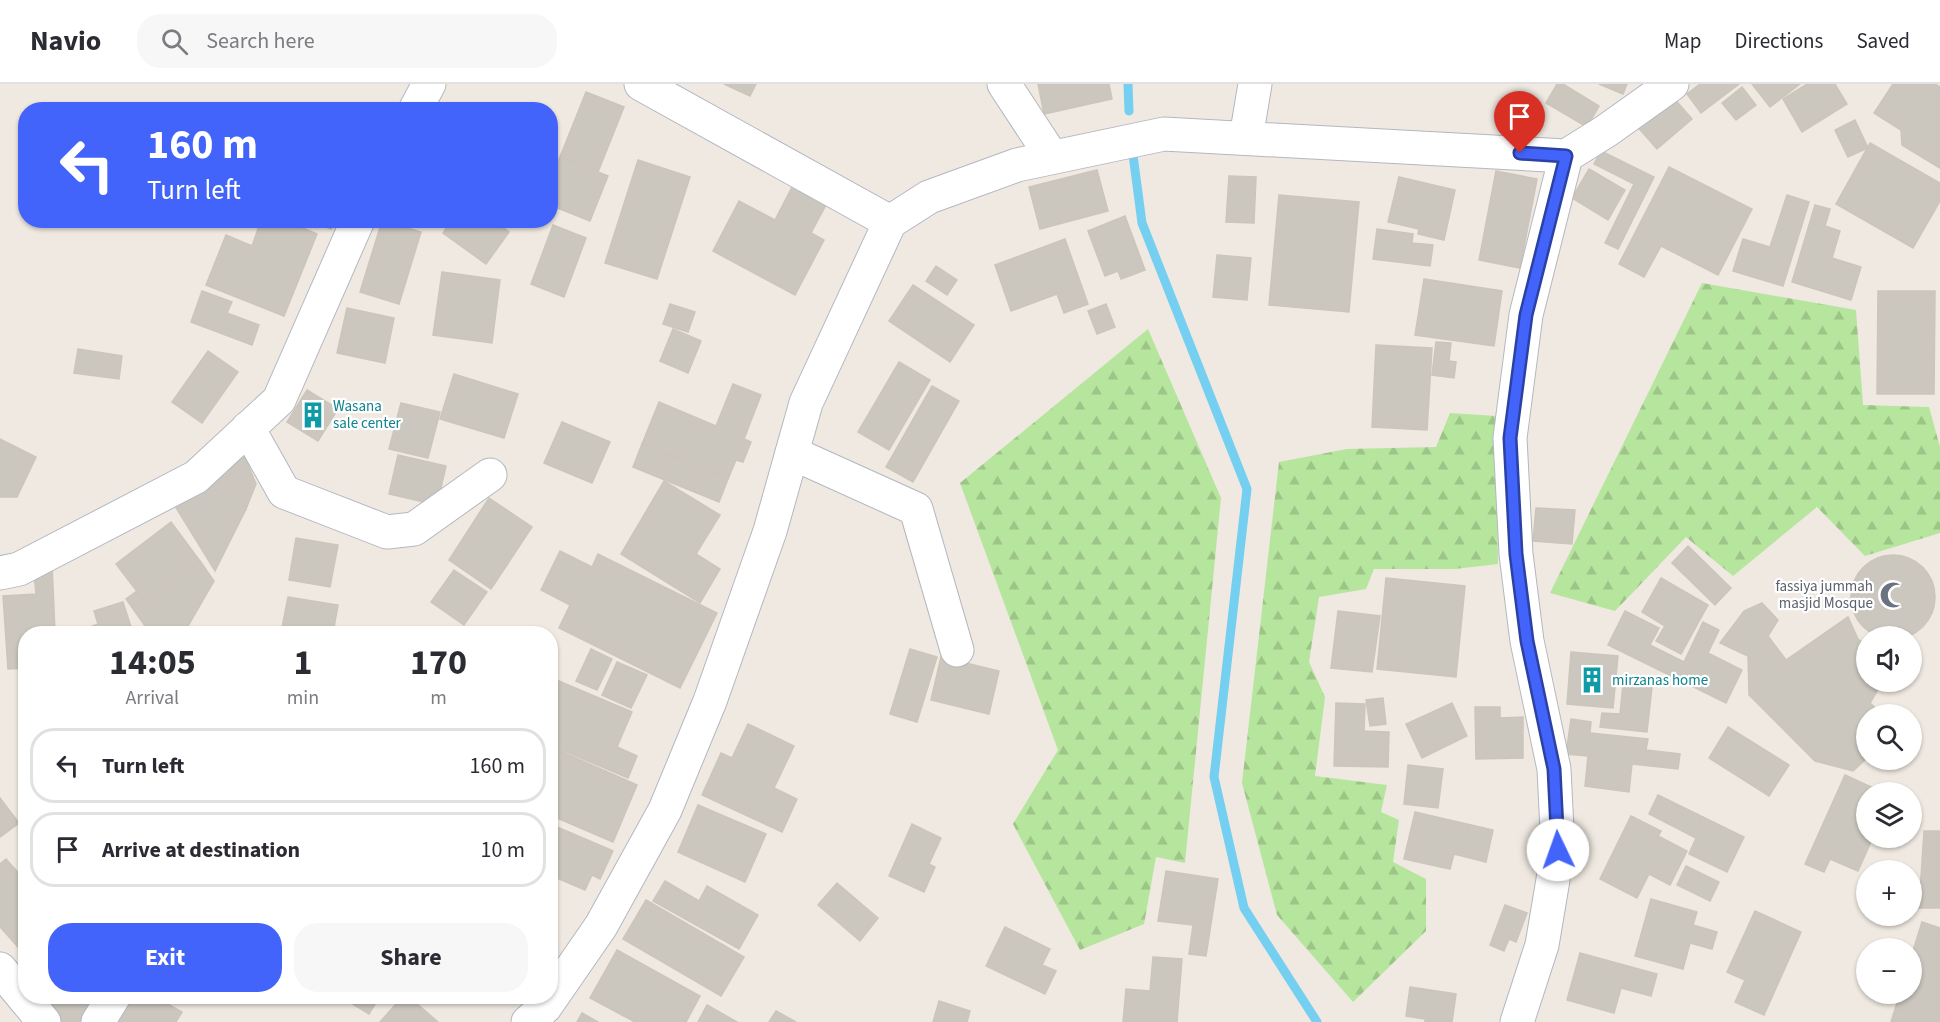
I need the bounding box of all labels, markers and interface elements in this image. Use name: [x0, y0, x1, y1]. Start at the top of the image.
search box: [137, 14, 557, 68]
text: Navio: [30, 21, 101, 61]
icon: search: [158, 25, 191, 58]
text: Search here: [206, 25, 315, 57]
text: Map: [1664, 26, 1702, 56]
text: Directions: [1735, 26, 1823, 56]
text: Saved: [1856, 26, 1910, 56]
pin: [1494, 91, 1545, 153]
icon: arrive: [1503, 100, 1536, 133]
text: 160 m: [147, 115, 258, 175]
icon: left: [48, 126, 126, 204]
text: Turn left: [147, 171, 241, 210]
place label: Wasana sale center: [333, 396, 402, 434]
building icon: Wasana sale center: [298, 400, 328, 430]
place label: fassiya jummah masjid Mosque: [1775, 576, 1873, 614]
mosque icon: fassiya jummah masjid Mosque: [1878, 580, 1908, 610]
map controls: [1856, 626, 1922, 1004]
button: sound: [1856, 626, 1922, 692]
text: 14:05: [109, 637, 196, 688]
text: 1: [293, 637, 312, 688]
text: 170: [410, 637, 467, 688]
building icon: mirzanas home: [1577, 665, 1607, 695]
place label: mirzanas home: [1612, 670, 1708, 691]
text: Arrival: [125, 684, 179, 712]
text: min: [287, 684, 319, 712]
text: m: [430, 684, 447, 712]
button: search: [1856, 704, 1922, 770]
icon: left: [51, 749, 84, 782]
text: Turn left: [102, 750, 184, 782]
text: 160 m: [470, 750, 525, 782]
button: layers: [1856, 782, 1922, 848]
position arrow: [1526, 818, 1590, 882]
icon: arrive: [51, 833, 84, 866]
text: Arrive at destination: [102, 834, 300, 866]
text: 10 m: [480, 834, 525, 866]
button: +: [1856, 860, 1922, 926]
button: Exit: [48, 923, 282, 992]
button: Share: [294, 923, 528, 992]
button: −: [1856, 938, 1922, 1004]

